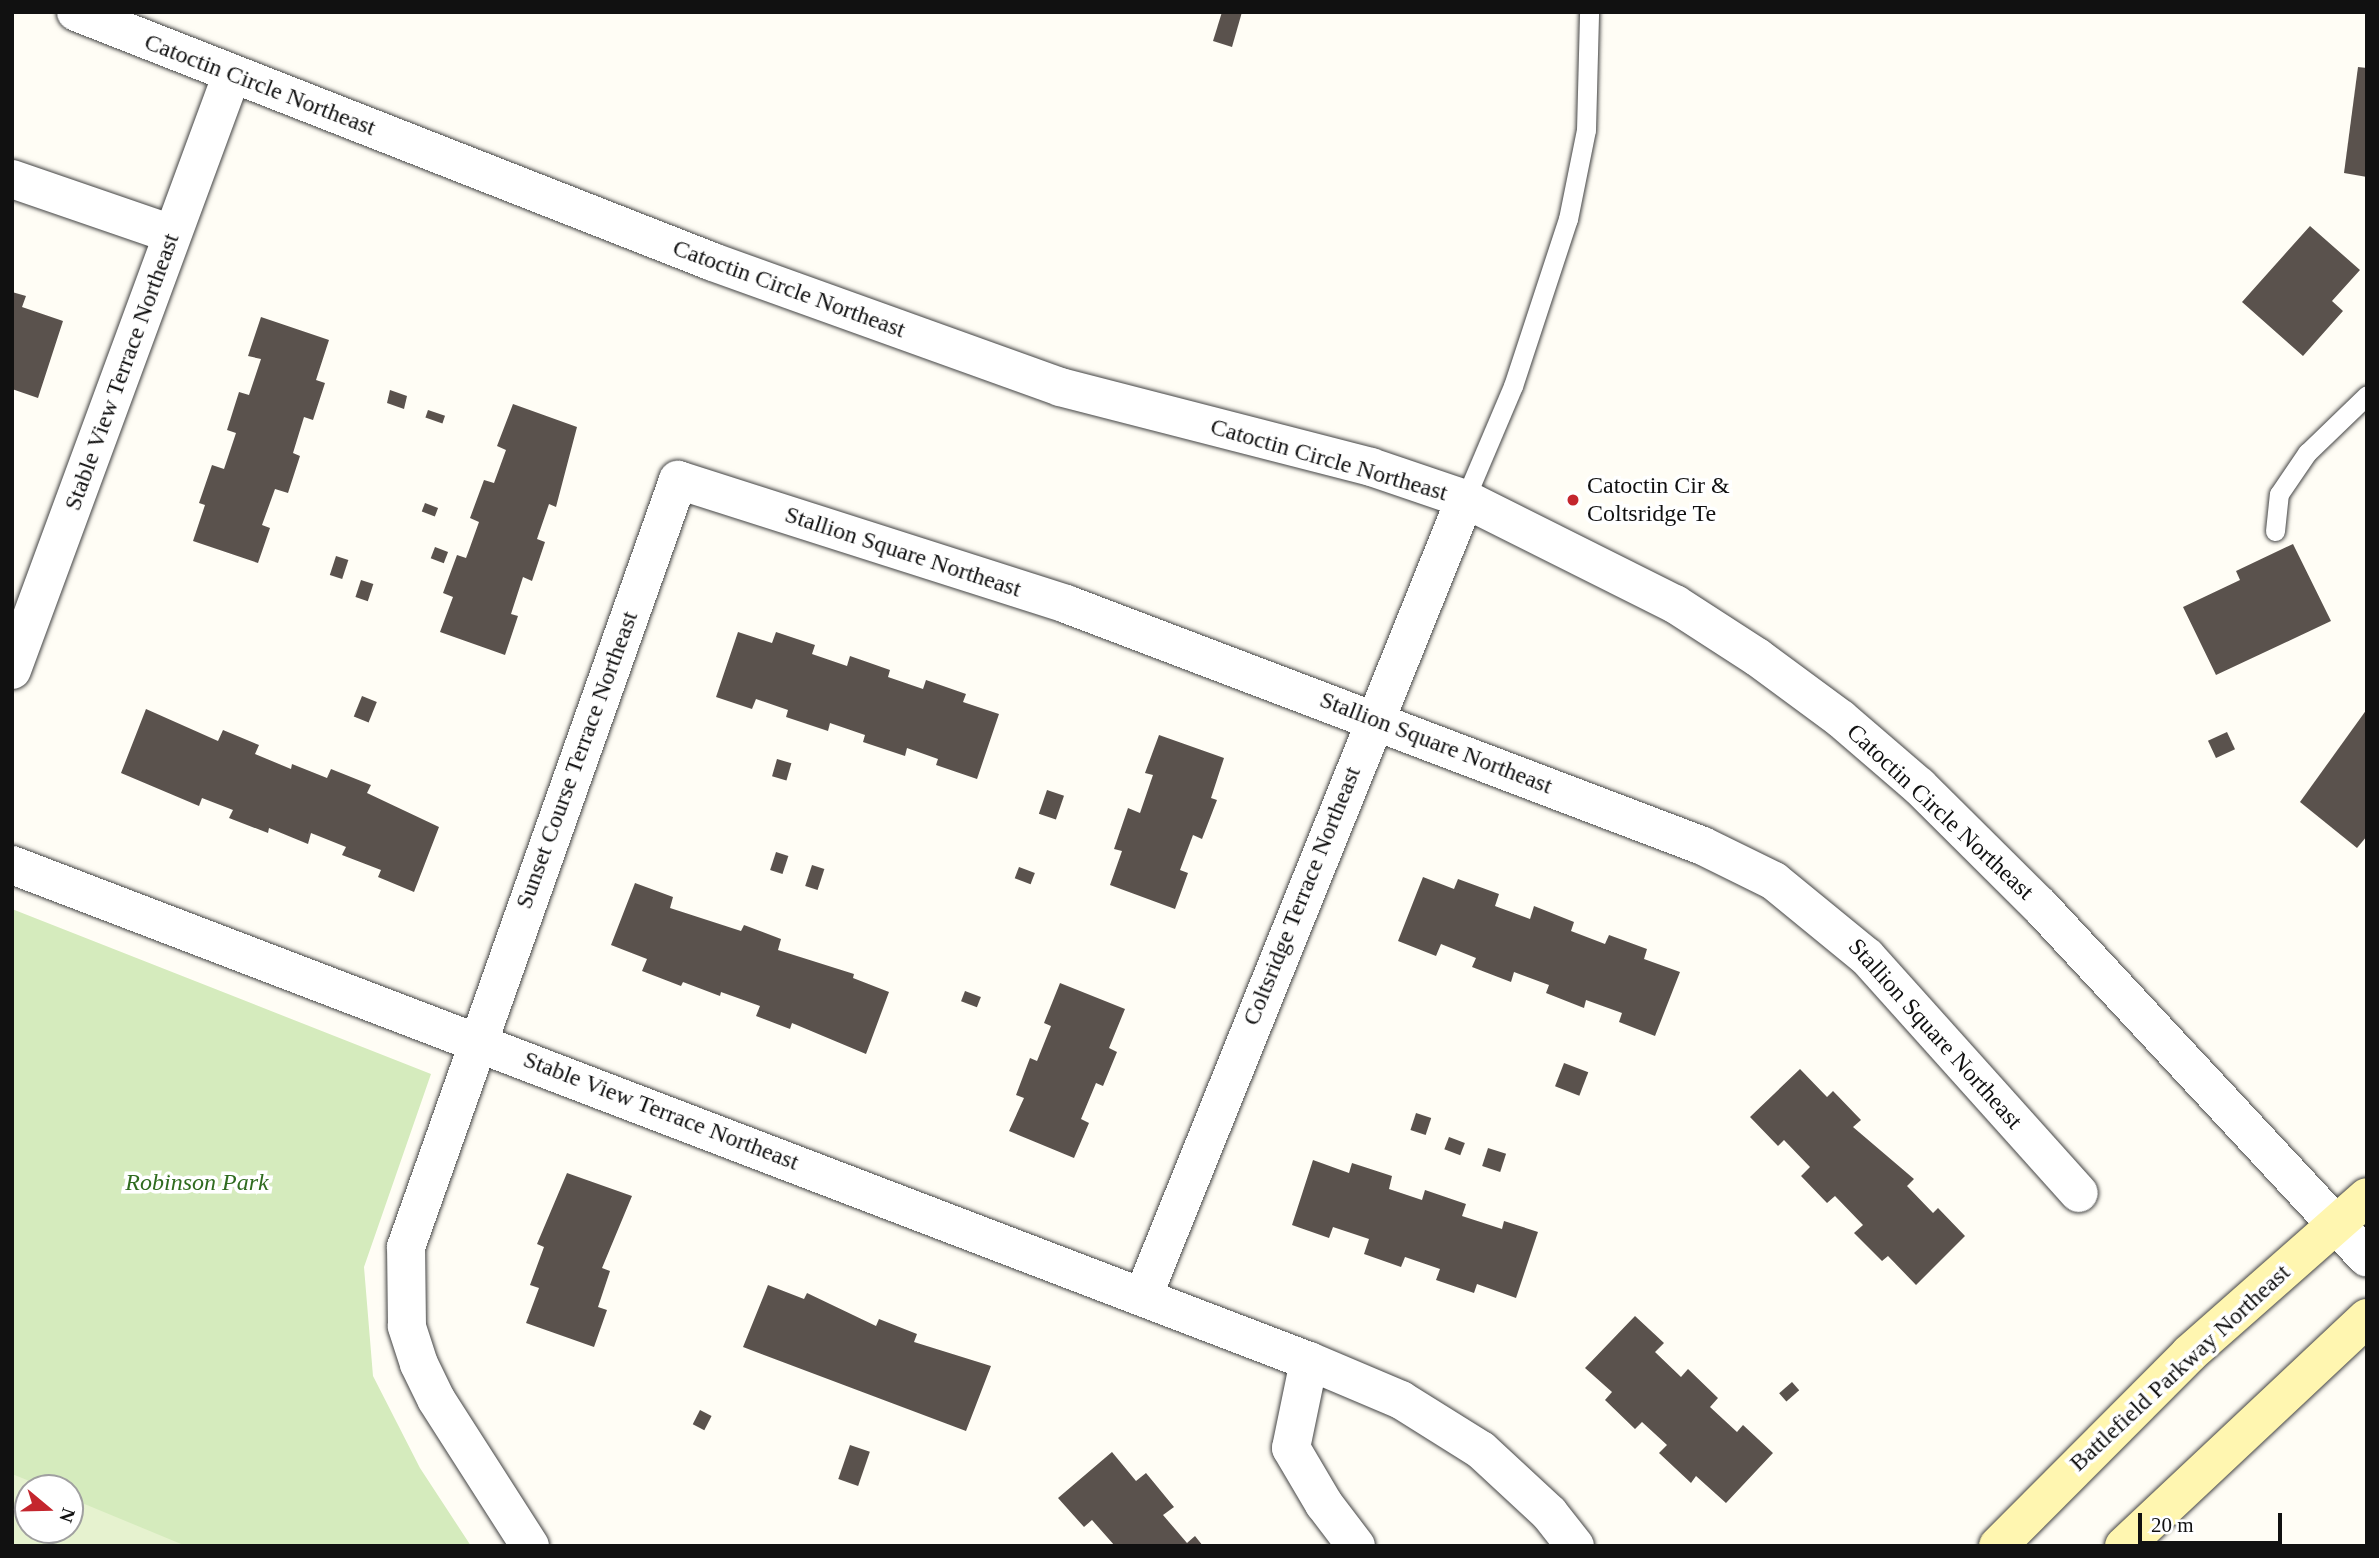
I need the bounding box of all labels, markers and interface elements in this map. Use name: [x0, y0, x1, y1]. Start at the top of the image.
street label: Catoctin Circle Northeast: [140, 28, 380, 142]
street label: Stable View Terrace Northeast: [58, 229, 186, 515]
street label: Catoctin Circle Northeast: [669, 234, 909, 344]
street label: Catoctin Circle Northeast: [1207, 412, 1451, 508]
place label: Catoctin Cir & Coltsridge Te: [1587, 472, 1730, 528]
marker: Catoctin Cir & Coltsridge Te: [1565, 492, 1581, 508]
street label: Stallion Square Northeast: [781, 500, 1025, 604]
street label: Sunset Course Terrace Northeast: [510, 607, 644, 913]
street label: Stallion Square Northeast: [1316, 685, 1556, 801]
street label: Catoctin Circle Northeast: [1840, 718, 2040, 906]
street label: Coltsridge Terrace Northeast: [1237, 762, 1367, 1030]
street label: Stallion Square Northeast: [1842, 933, 2028, 1135]
street label: Stable View Terrace Northeast: [519, 1045, 803, 1177]
park label: Robinson Park: [125, 1169, 269, 1197]
street label: Battlefield Parkway Northeast: [2064, 1258, 2296, 1478]
north arrow: [14, 1474, 84, 1544]
scale bar: [2141, 1498, 2284, 1542]
text: N: [55, 1505, 80, 1525]
text: 20 m: [2151, 1513, 2194, 1537]

